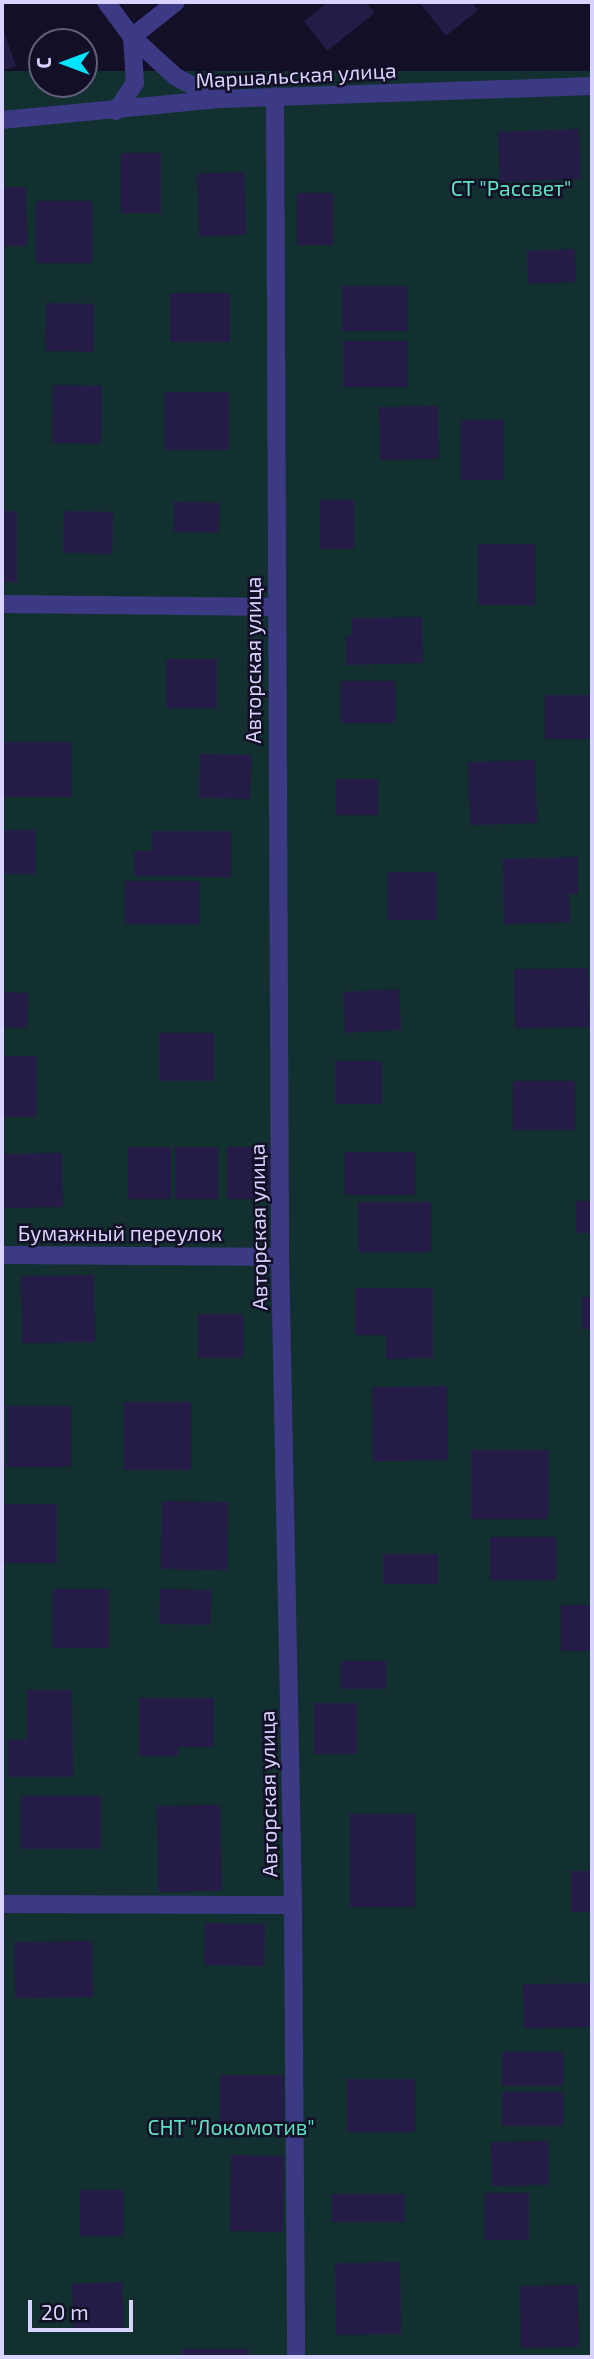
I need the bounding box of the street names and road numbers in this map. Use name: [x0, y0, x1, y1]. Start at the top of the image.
street label: Маршальская улица: [195, 57, 397, 93]
street label: Авторская улица: [240, 577, 266, 743]
street label: Авторская улица: [244, 1143, 272, 1311]
street label: Бумажный переулок: [18, 1220, 222, 1246]
street label: Авторская улица: [254, 1710, 282, 1878]

